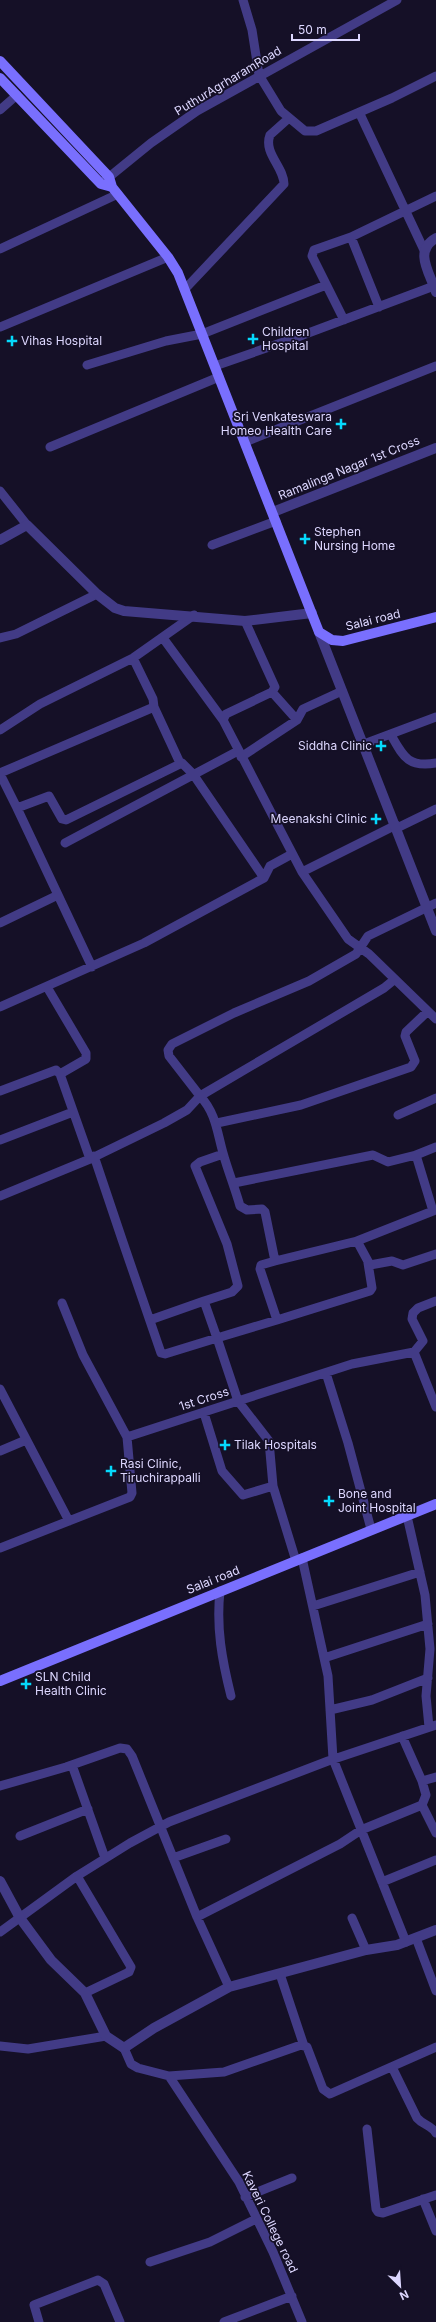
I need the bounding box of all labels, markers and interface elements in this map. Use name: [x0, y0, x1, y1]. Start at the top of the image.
scale bar: [292, 16, 359, 42]
text: 50 m: [298, 22, 327, 37]
street label: PuthurAgrharamRoad: [172, 43, 284, 118]
place label: Children Hospital: [262, 324, 309, 353]
place label: Vihas Hospital: [21, 333, 102, 348]
marker: Children Hospital: [247, 333, 259, 345]
marker: Vihas Hospital: [6, 335, 18, 347]
place label: Sri Venkateswara Homeo Health Care: [221, 409, 332, 438]
marker: Sri Venkateswara Homeo Health Care: [335, 418, 347, 430]
street label: Ramalinga Nagar 1st Cross: [276, 432, 422, 503]
place label: Stephen Nursing Home: [314, 524, 395, 553]
marker: Stephen Nursing Home: [299, 533, 311, 545]
street label: Salai road: [344, 605, 402, 634]
place label: Siddha Clinic: [298, 738, 372, 753]
marker: Siddha Clinic: [375, 740, 387, 752]
place label: Meenakshi Clinic: [271, 811, 367, 826]
marker: Meenakshi Clinic: [370, 813, 382, 825]
street label: 1st Cross: [177, 1383, 231, 1414]
place label: Tilak Hospitals: [234, 1437, 317, 1452]
marker: Tilak Hospitals: [219, 1439, 231, 1451]
place label: Rasi Clinic, Tiruchirappalli: [120, 1456, 201, 1485]
marker: Rasi Clinic, Tiruchirappalli: [105, 1465, 117, 1477]
place label: Bone and Joint Hospital: [338, 1486, 416, 1515]
marker: Bone and Joint Hospital: [323, 1495, 335, 1507]
street label: Salai road: [184, 1562, 242, 1597]
place label: SLN Child Health Clinic: [35, 1669, 107, 1698]
marker: SLN Child Health Clinic: [20, 1678, 32, 1690]
street label: Kaveri College road: [239, 2168, 302, 2275]
north arrow: [380, 2266, 420, 2306]
text: N: [397, 2287, 411, 2303]

